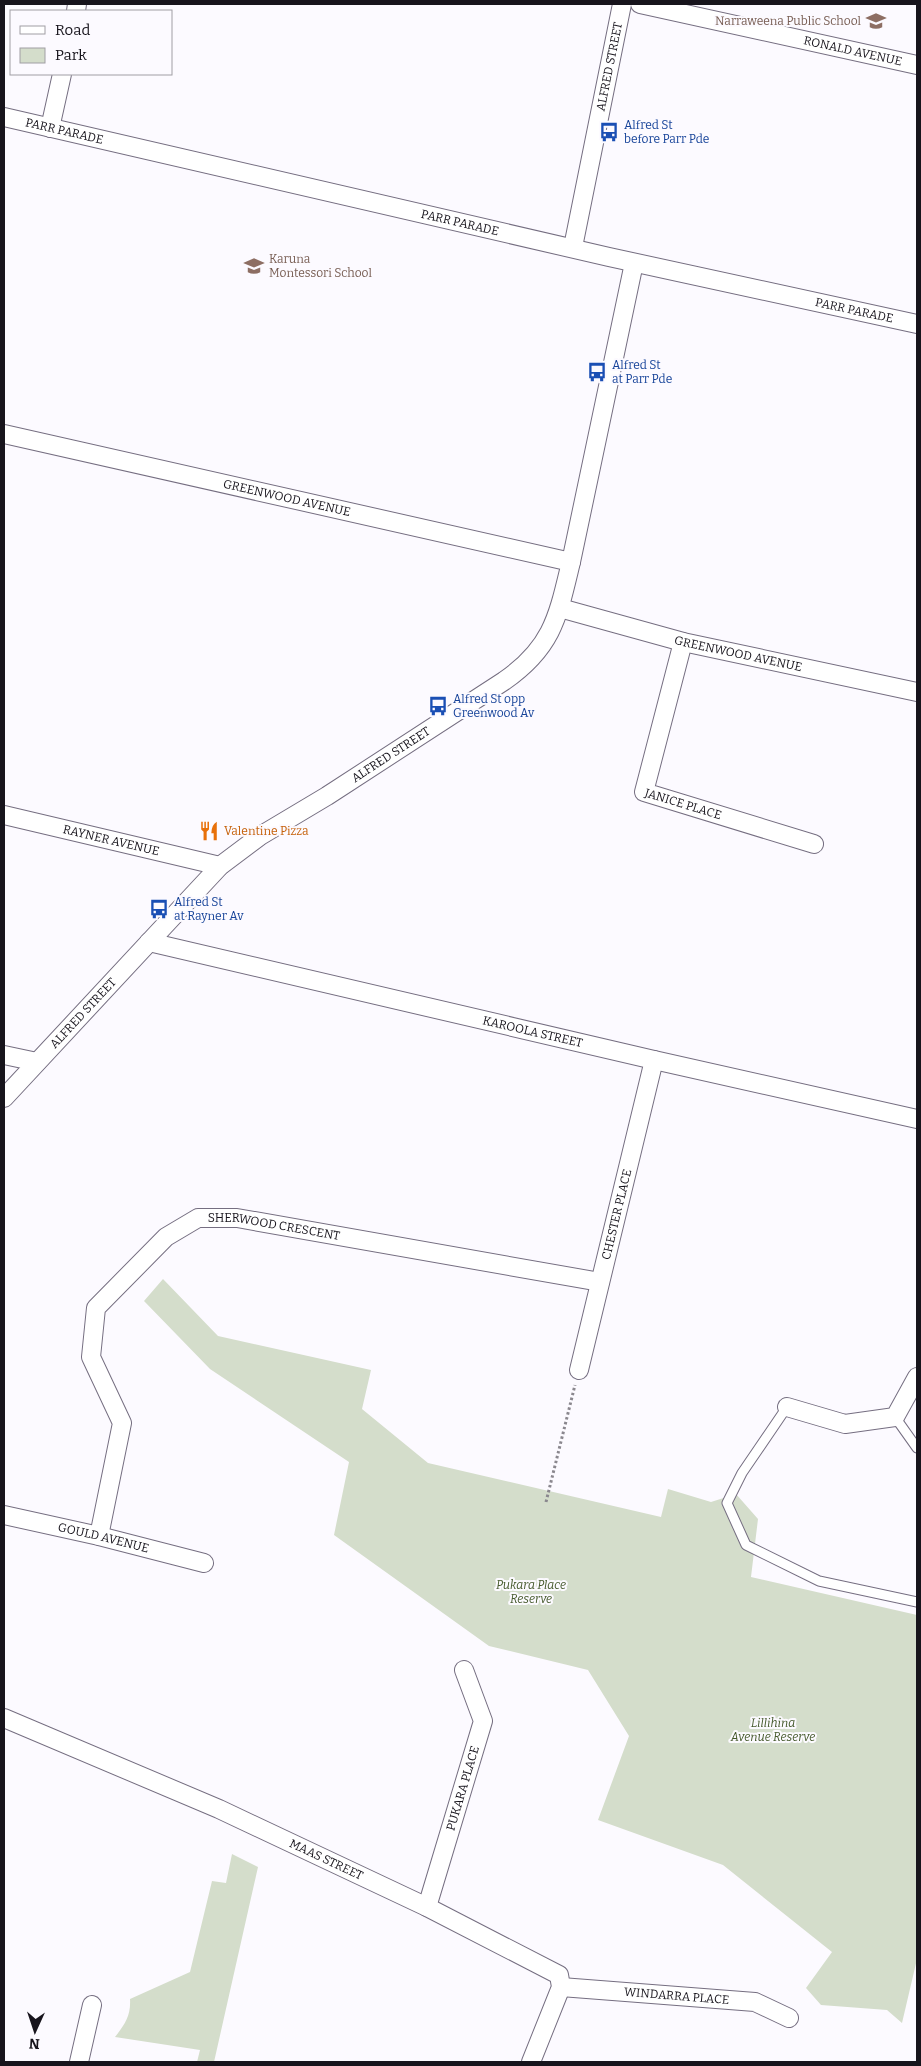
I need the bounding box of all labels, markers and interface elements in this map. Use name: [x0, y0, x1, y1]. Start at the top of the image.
legend: [10, 10, 172, 75]
school or university icon: Narraweena Public School: [865, 10, 887, 32]
place label: Narraweena Public School: [715, 14, 862, 28]
text: Road: [55, 21, 90, 39]
street label: ALFRED STREET: [594, 21, 625, 112]
street label: RONALD AVENUE: [802, 33, 903, 69]
text: Park: [55, 46, 87, 64]
street label: PARR PARADE: [24, 115, 105, 147]
place label: Alfred St before Parr Pde: [624, 118, 709, 146]
bus stop icon: Alfred St before Parr Pde: [598, 121, 620, 143]
street label: PARR PARADE: [420, 207, 500, 238]
place label: Karuna Montessori School: [269, 252, 372, 280]
school or university icon: Karuna Montessori School: [243, 255, 265, 277]
street label: PARR PARADE: [814, 295, 895, 326]
place label: Alfred St at Parr Pde: [612, 358, 672, 386]
bus stop icon: Alfred St at Parr Pde: [586, 361, 608, 383]
street label: GREENWOOD AVENUE: [222, 477, 352, 519]
street label: GREENWOOD AVENUE: [673, 633, 803, 674]
place label: Alfred St opp Greenwood Av: [453, 692, 535, 720]
bus stop icon: Alfred St opp Greenwood Av: [427, 695, 449, 717]
street label: ALFRED STREET: [349, 724, 433, 785]
street label: JANICE PLACE: [642, 785, 723, 822]
restaurant icon: Valentine Pizza: [198, 820, 220, 842]
street label: RAYNER AVENUE: [61, 822, 161, 858]
place label: Valentine Pizza: [224, 824, 309, 838]
place label: Alfred St at Rayner Av: [174, 895, 244, 923]
bus stop icon: Alfred St at Rayner Av: [148, 898, 170, 920]
street label: ALFRED STREET: [47, 975, 119, 1051]
street label: KAROOLA STREET: [481, 1013, 584, 1050]
street label: CHESTER PLACE: [599, 1168, 634, 1261]
street label: SHERWOOD CRESCENT: [208, 1211, 341, 1243]
street label: GOULD AVENUE: [57, 1520, 150, 1556]
park label: Pukara Place Reserve: [496, 1578, 566, 1606]
park label: Lillihina Avenue Reserve: [730, 1716, 815, 1744]
street label: PUKARA PLACE: [443, 1744, 482, 1832]
street label: MAAS STREET: [287, 1836, 365, 1883]
street label: WINDARRA PLACE: [624, 1985, 730, 2007]
north arrow: [10, 2006, 60, 2056]
text: N: [28, 2035, 40, 2052]

